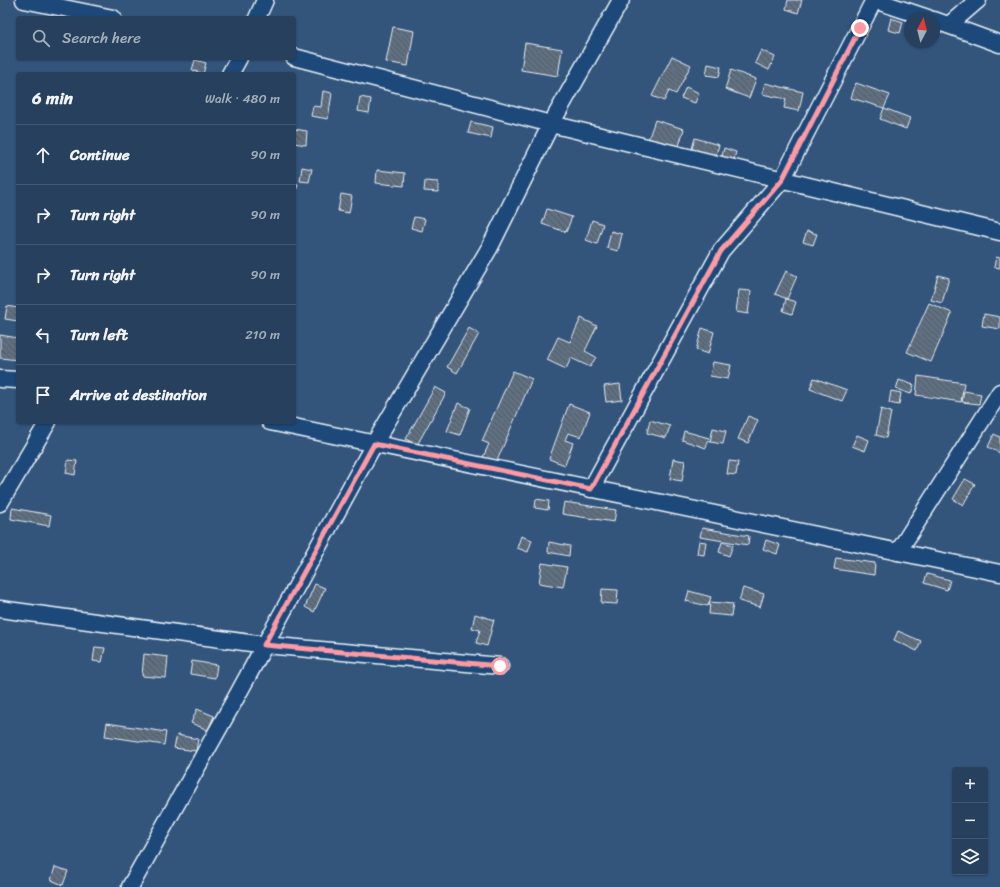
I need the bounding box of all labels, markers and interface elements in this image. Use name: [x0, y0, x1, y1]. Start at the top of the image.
north arrow: [904, 12, 940, 48]
search box: [16, 16, 296, 60]
route end: [851, 19, 869, 37]
text: Search here: [62, 25, 141, 51]
icon: search: [30, 27, 52, 49]
text: 6 min: [32, 83, 73, 113]
text: Walk · 480 m: [205, 87, 280, 110]
text: Continue: [70, 142, 130, 168]
text: 90 m: [250, 143, 280, 166]
icon: ahead: [32, 144, 54, 166]
text: Turn right: [70, 202, 135, 228]
text: 90 m: [250, 203, 280, 226]
icon: right: [32, 204, 54, 226]
text: Turn right: [70, 262, 135, 288]
text: 90 m: [250, 263, 280, 286]
icon: right: [32, 264, 54, 286]
text: Turn left: [70, 322, 128, 348]
text: 210 m: [245, 323, 280, 346]
icon: left: [32, 324, 54, 346]
text: Arrive at destination: [70, 382, 207, 408]
icon: arrive: [32, 384, 54, 406]
route start: [491, 657, 509, 675]
map controls: [952, 767, 988, 875]
button: +: [952, 767, 988, 803]
button: −: [952, 803, 988, 839]
button: layers: [952, 839, 988, 875]

